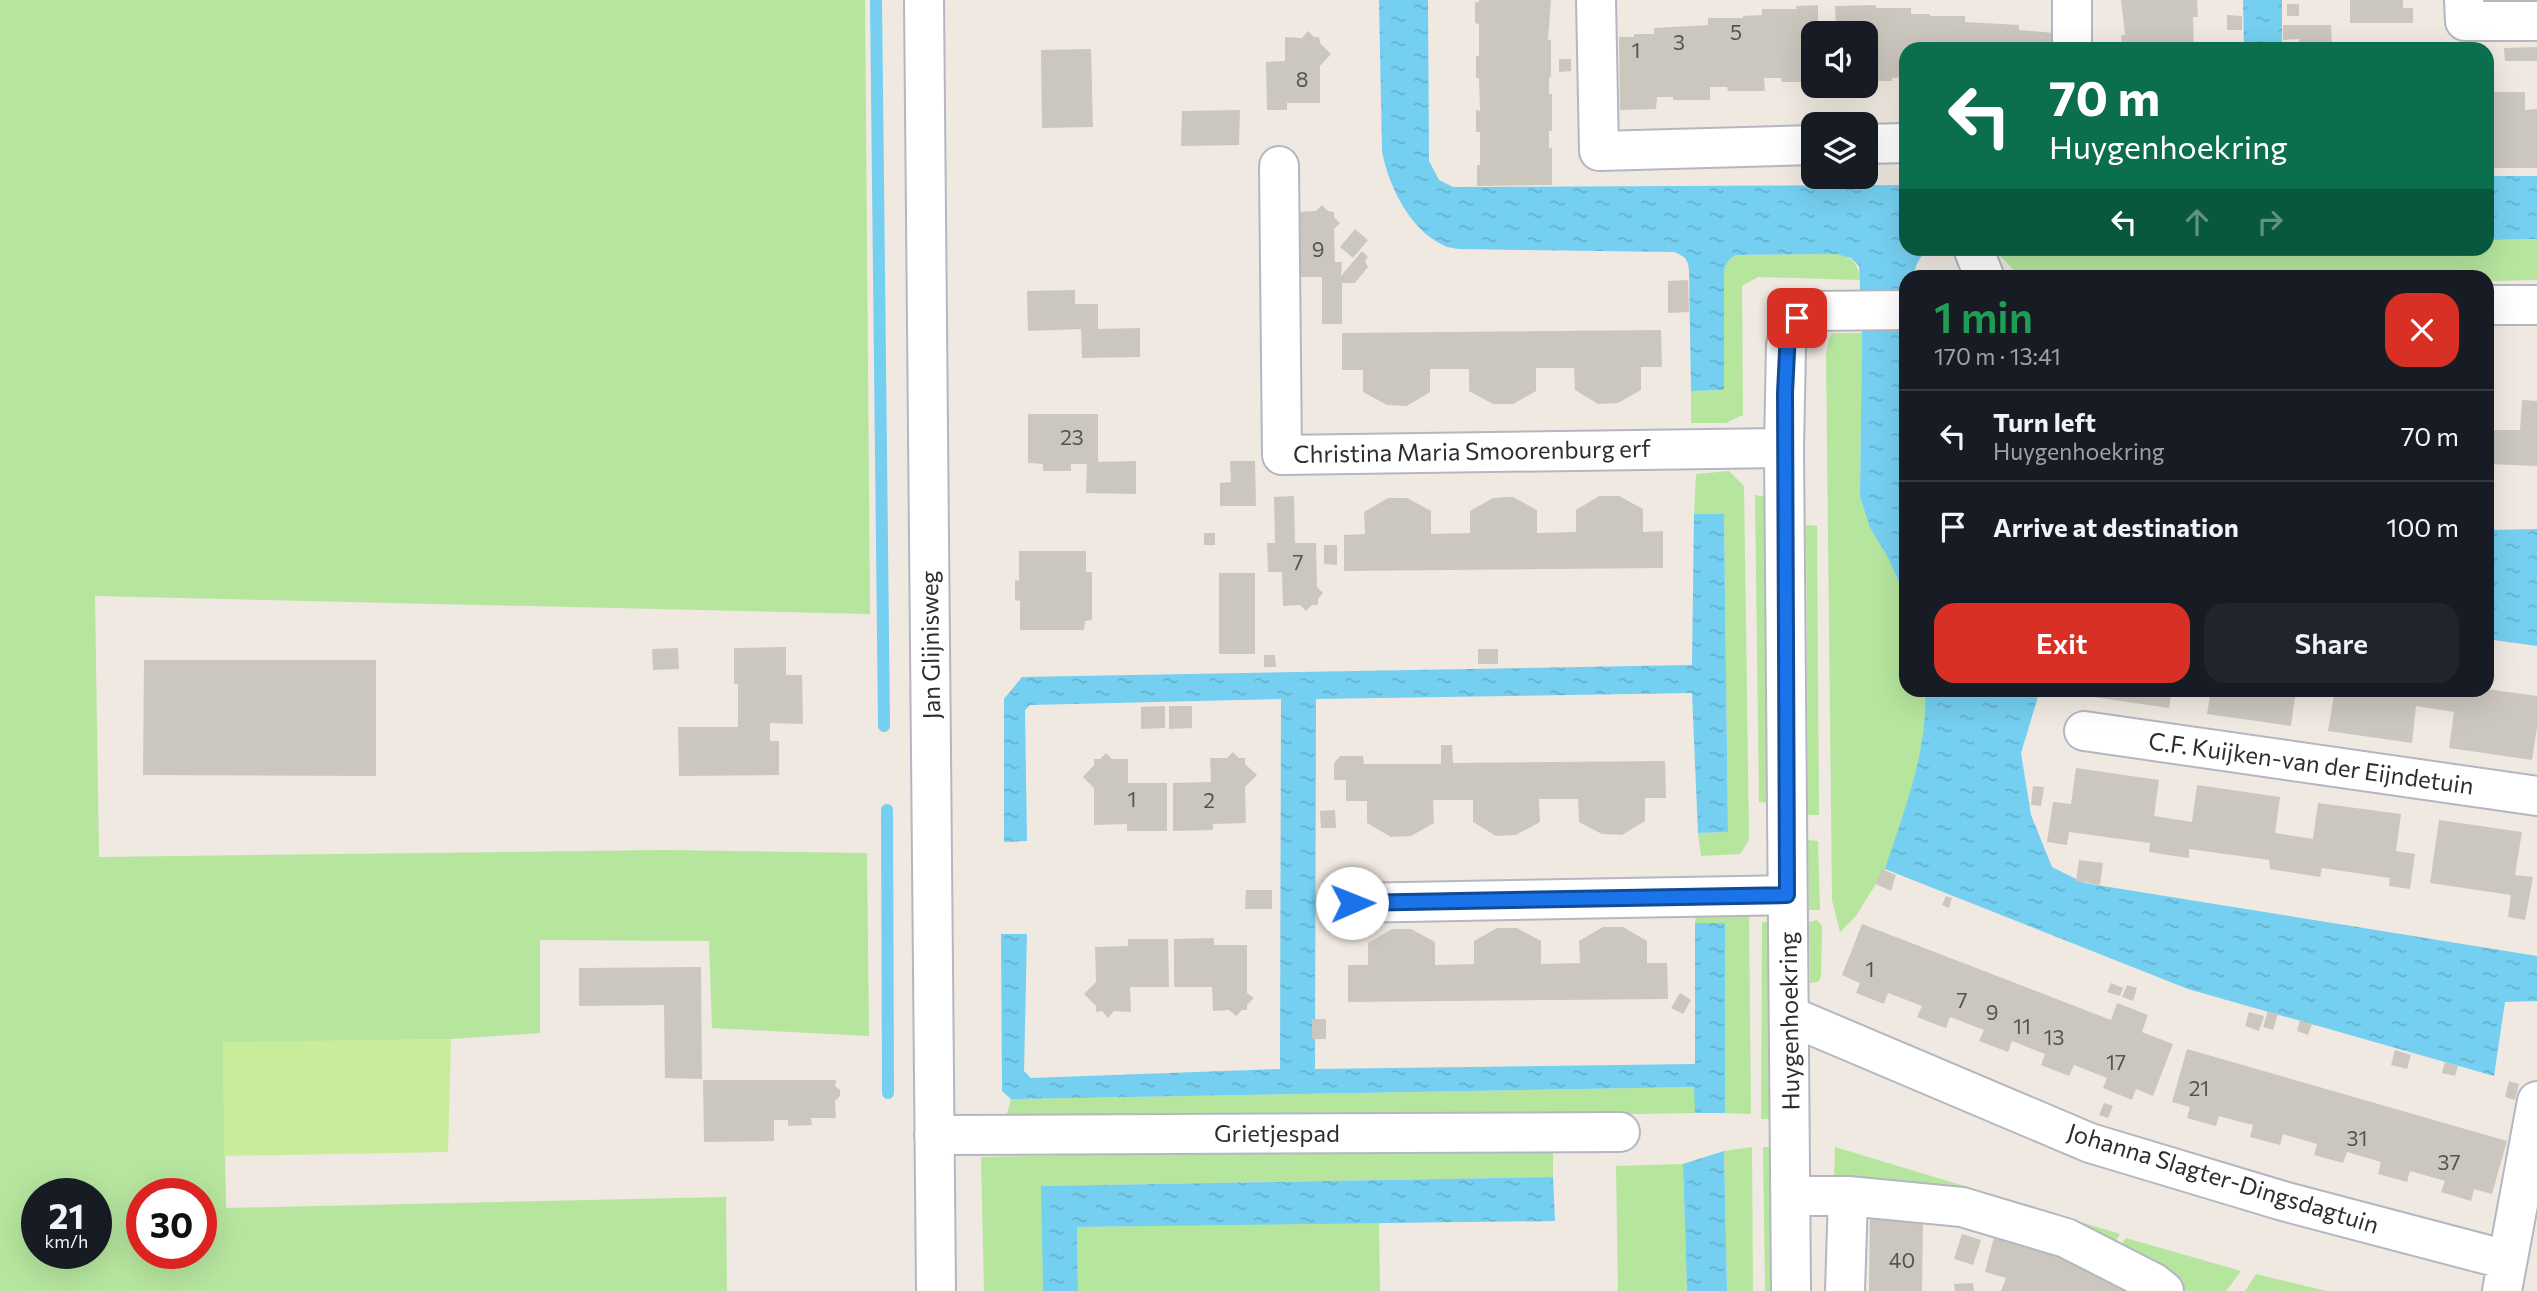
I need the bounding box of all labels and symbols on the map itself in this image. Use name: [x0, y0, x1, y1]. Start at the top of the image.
house number: 5: [1730, 19, 1742, 44]
house number: 3: [1673, 29, 1685, 54]
house number: 1: [1632, 37, 1640, 62]
house number: 8: [1296, 66, 1308, 91]
house number: 9: [1312, 236, 1324, 261]
pin: [1767, 288, 1827, 348]
house number: 23: [1060, 424, 1084, 449]
street label: Christina Maria Smoorenburg erf: [1293, 433, 1652, 468]
house number: 7: [1292, 549, 1304, 574]
street label: Jan Glijnisweg: [914, 570, 945, 720]
street label: C.F. Kuijken-van der Eijndetuin: [2147, 725, 2476, 800]
house number: 1: [1128, 786, 1136, 811]
house number: 2: [1203, 787, 1215, 812]
position arrow: [1315, 866, 1389, 940]
street label: Huygenhoekring: [1772, 931, 1805, 1111]
house number: 1: [1866, 956, 1874, 981]
house number: 7: [1956, 987, 1968, 1012]
house number: 9: [1986, 999, 1998, 1024]
house number: 11: [2013, 1013, 2031, 1038]
house number: 13: [2044, 1024, 2064, 1049]
house number: 17: [2106, 1049, 2126, 1074]
house number: 21: [2189, 1075, 2209, 1100]
street label: Johanna Slagter-Dingsdagtuin: [2064, 1116, 2383, 1239]
street label: Grietjespad: [1214, 1118, 1340, 1147]
house number: 31: [2347, 1125, 2367, 1150]
house number: 37: [2438, 1149, 2460, 1174]
speed limit sign: 30: [126, 1178, 217, 1269]
house number: 40: [1889, 1247, 1915, 1272]

